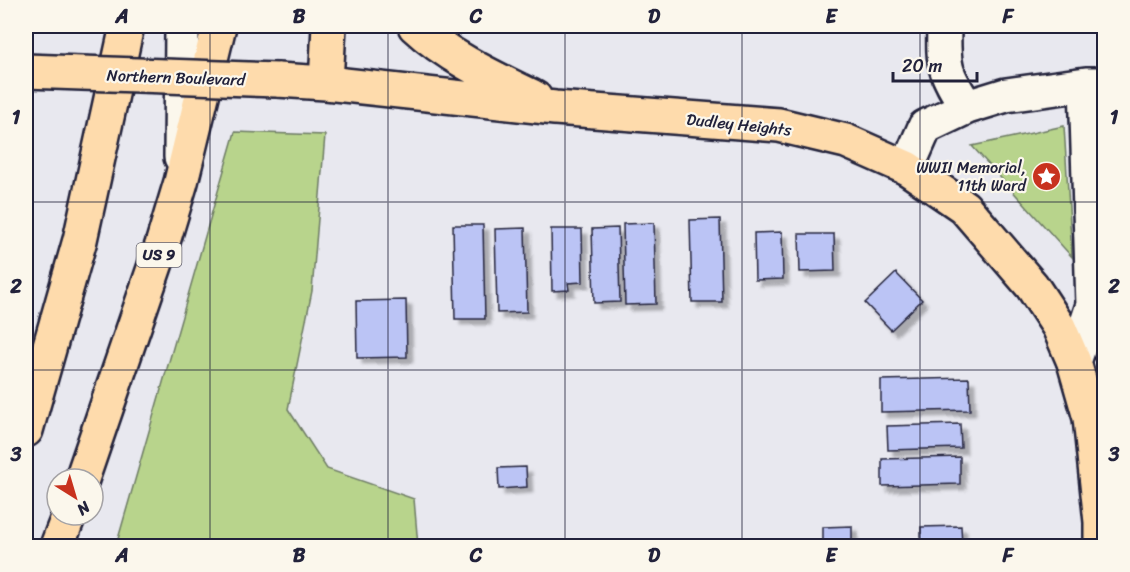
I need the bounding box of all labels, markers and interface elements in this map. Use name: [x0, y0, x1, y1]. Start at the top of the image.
text: A: [114, 0, 129, 34]
text: B: [293, 0, 306, 34]
text: C: [469, 0, 483, 34]
text: D: [648, 0, 661, 34]
text: E: [825, 0, 838, 34]
text: F: [1002, 0, 1015, 34]
scale bar: [893, 45, 977, 83]
text: 20 m: [902, 50, 942, 82]
street label: Northern Boulevard: [106, 61, 247, 94]
text: 1: [12, 100, 21, 135]
text: 1: [1110, 100, 1119, 135]
street label: Dudley Heights: [685, 105, 794, 144]
place label: WWII Memorial, 11th Ward: [916, 153, 1028, 200]
place icon: WWII Memorial, 11th Ward: [1031, 160, 1063, 192]
road number: US 9: [136, 243, 182, 267]
text: 2: [9, 269, 22, 304]
text: 2: [1107, 269, 1120, 304]
text: 3: [10, 437, 22, 472]
text: 3: [1108, 437, 1120, 472]
north arrow: [45, 467, 105, 527]
text: N: [70, 493, 98, 524]
text: A: [114, 538, 129, 572]
text: B: [293, 538, 306, 572]
text: C: [469, 538, 483, 572]
text: D: [648, 538, 661, 572]
text: E: [825, 538, 838, 572]
text: F: [1002, 538, 1015, 572]

